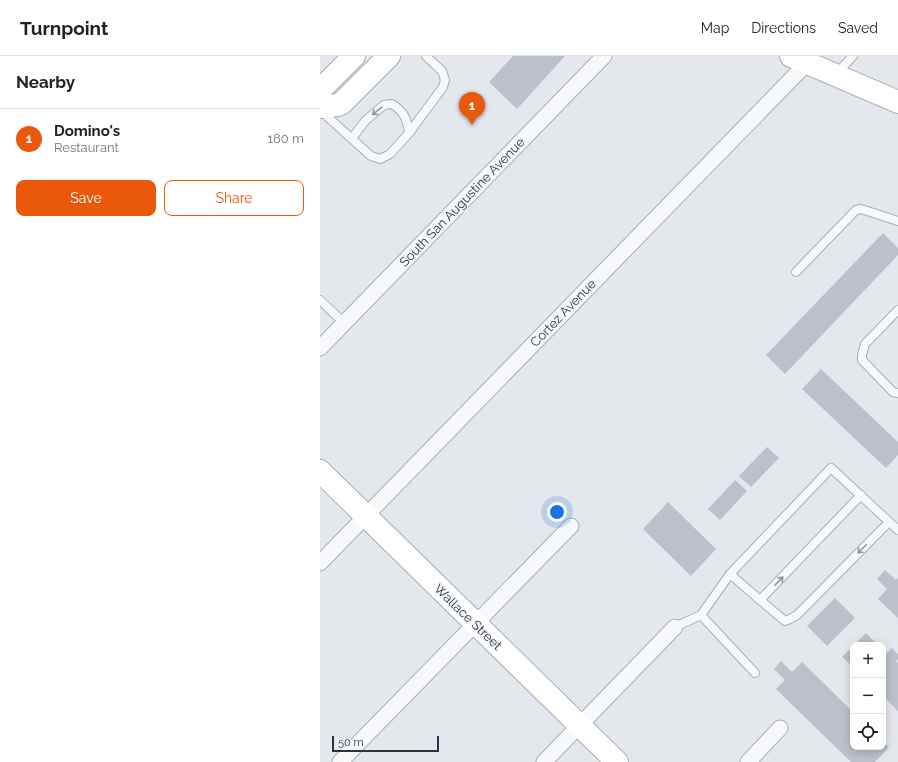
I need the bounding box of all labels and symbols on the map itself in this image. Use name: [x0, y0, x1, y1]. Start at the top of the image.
pin: 1: [459, 92, 485, 125]
one-way arrow: [371, 106, 382, 115]
street label: South San Augustine Avenue: [396, 134, 528, 270]
street label: Cortez Avenue: [527, 276, 599, 350]
your location: [547, 502, 567, 522]
one-way arrow: [857, 544, 867, 554]
one-way arrow: [774, 576, 783, 586]
street label: Wallace Street: [431, 581, 505, 653]
scale bar: [332, 734, 439, 753]

